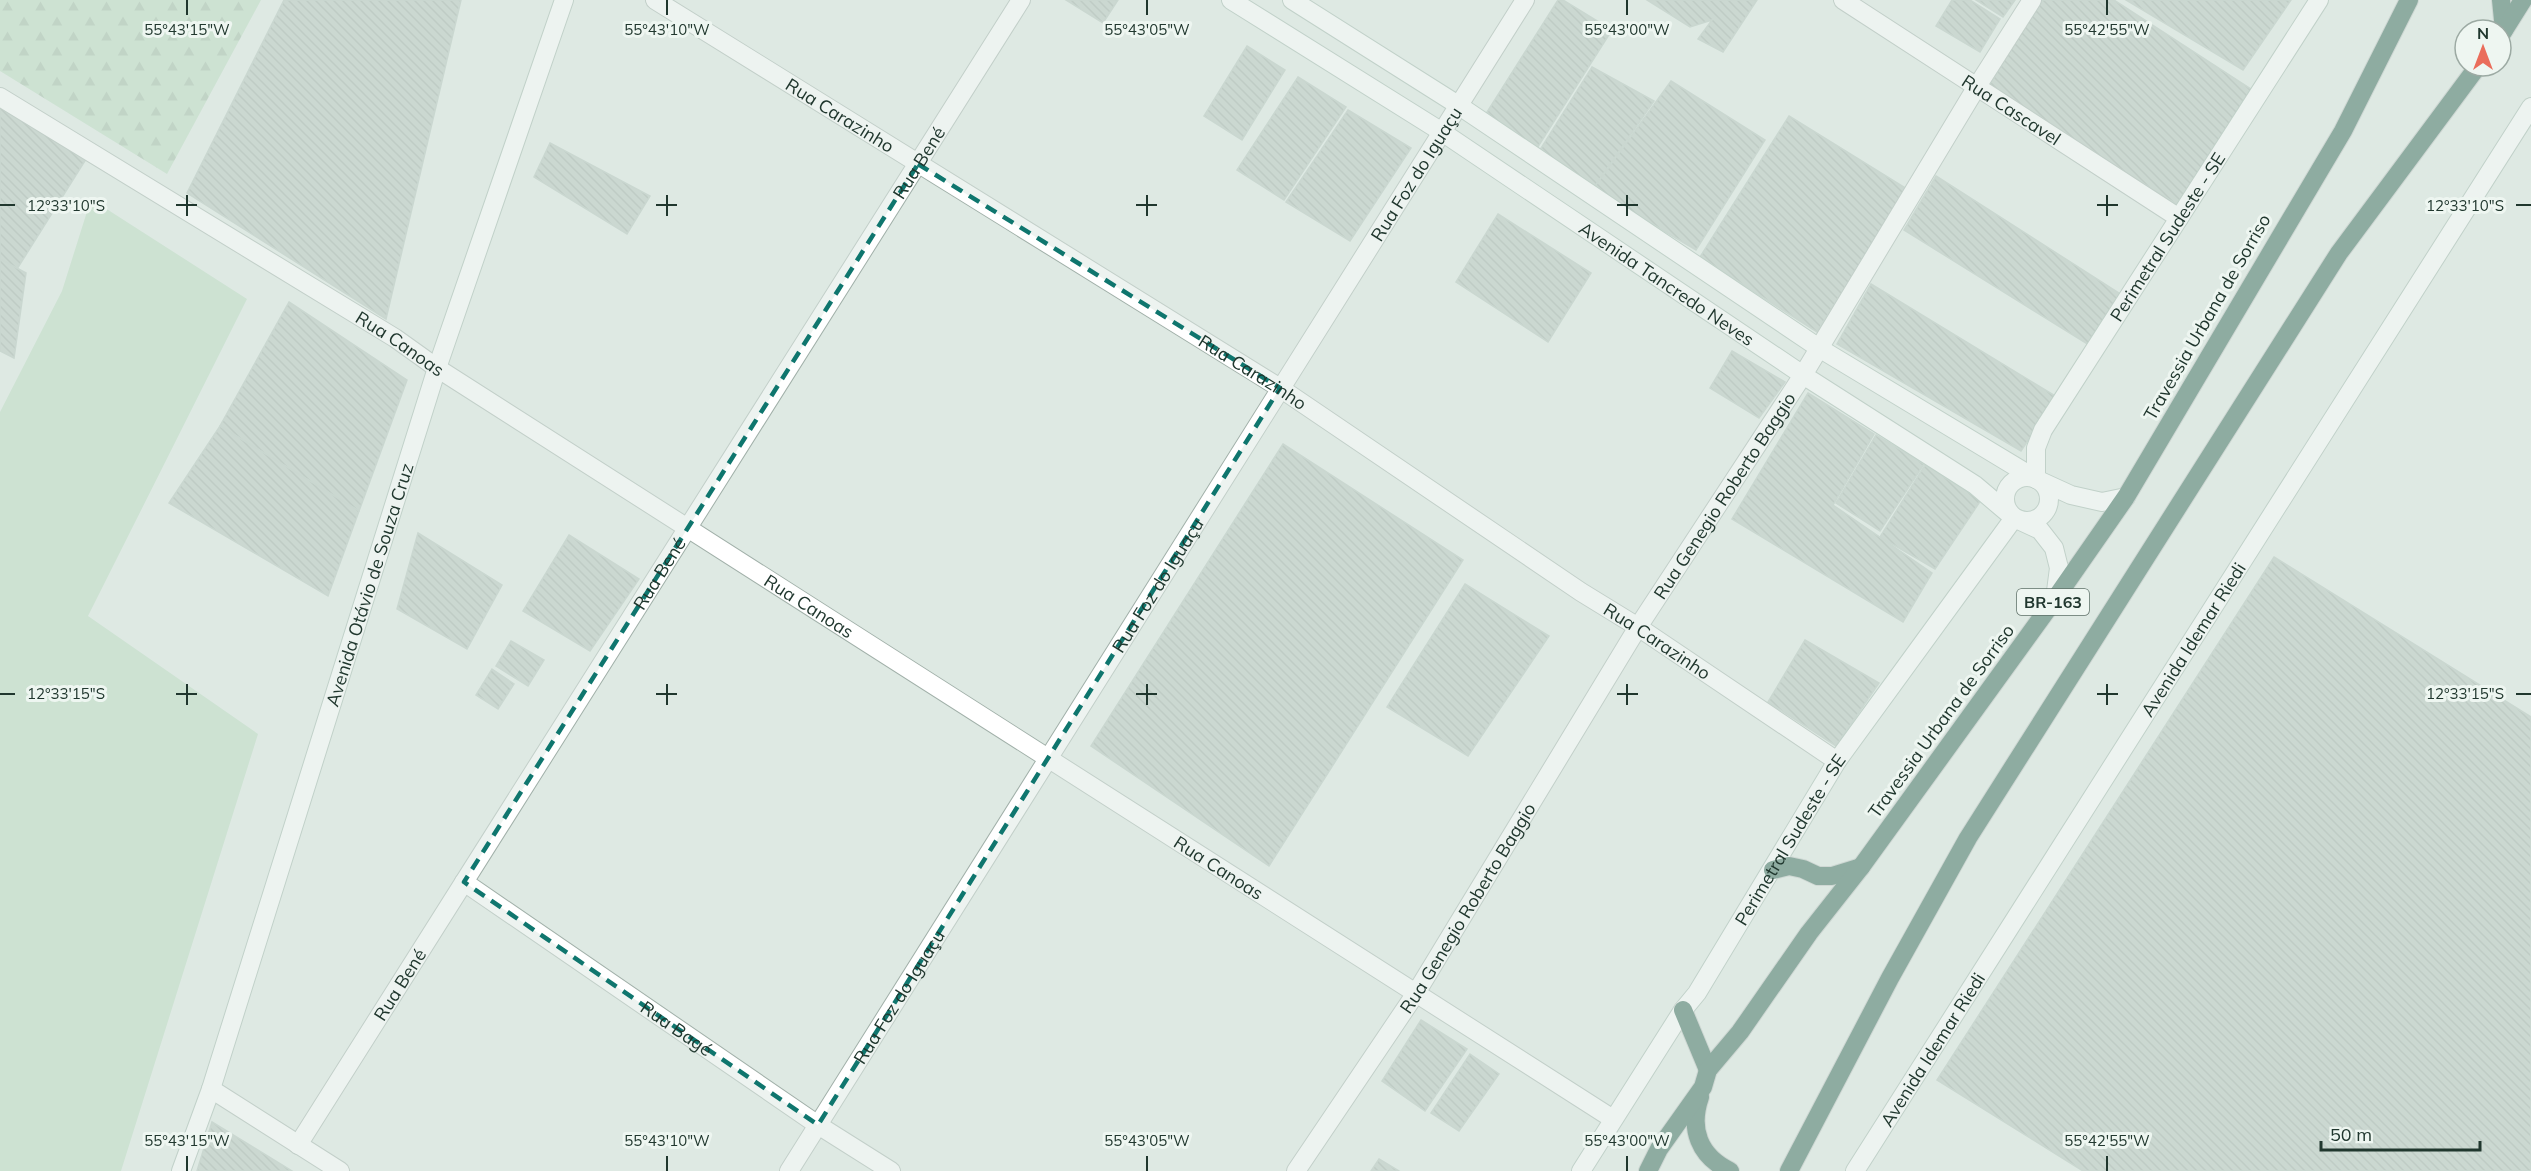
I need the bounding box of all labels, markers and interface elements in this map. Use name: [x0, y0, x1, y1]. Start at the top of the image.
north arrow: [2453, 18, 2513, 78]
text: 55°43'15"W: [144, 20, 230, 39]
text: 55°43'10"W: [624, 20, 710, 39]
text: 55°43'05"W: [1104, 20, 1190, 39]
text: 55°43'00"W: [1584, 20, 1670, 39]
text: 55°42'55"W: [2064, 20, 2150, 39]
text: N: [2477, 23, 2489, 43]
street label: Rua Cascavel: [1958, 69, 2065, 150]
street label: Rua Carazinho: [782, 73, 899, 157]
street label: Rua Foz do Iguaçu: [1365, 102, 1467, 245]
street label: Rua Bené: [887, 122, 950, 203]
street label: Perimetral Sudeste - SE: [2104, 148, 2230, 325]
text: 12°33'10"S: [27, 196, 105, 215]
text: 12°33'10"S: [2426, 196, 2504, 215]
street label: Travessia Urbana de Sorriso: [2138, 210, 2276, 424]
street label: Avenida Tancredo Neves: [1575, 216, 1759, 351]
street label: Rua Canoas: [352, 305, 449, 381]
street label: Rua Carazinho: [1195, 329, 1311, 414]
street label: Rua Genegio Roberto Baggio: [1648, 388, 1800, 603]
street label: Avenida Otávio de Souza Cruz: [320, 460, 418, 709]
street label: Rua Foz do Iguaçu: [1106, 514, 1208, 657]
street label: Rua Bené: [628, 533, 690, 614]
street label: Avenida Idemar Riedi: [2135, 558, 2250, 721]
street label: Rua Canoas: [760, 569, 858, 643]
road number: BR-163: [2017, 589, 2089, 615]
street label: Rua Carazinho: [1600, 597, 1715, 684]
street label: Travessia Urbana de Sorriso: [1863, 620, 2019, 822]
text: 12°33'15"S: [27, 684, 105, 703]
text: 12°33'15"S: [2426, 684, 2504, 703]
street label: Perimetral Sudeste - SE: [1729, 749, 1850, 929]
street label: Rua Genegio Roberto Baggio: [1394, 798, 1540, 1018]
street label: Rua Canoas: [1170, 830, 1268, 904]
street label: Rua Foz do Iguaçu: [848, 925, 949, 1068]
street label: Rua Bené: [368, 944, 431, 1025]
street label: Avenida Idemar Riedi: [1875, 968, 1990, 1131]
street label: Rua Bagé: [636, 995, 717, 1061]
scale bar: [2321, 1114, 2480, 1152]
text: 50 m: [2330, 1123, 2372, 1146]
text: 55°43'15"W: [144, 1131, 230, 1150]
text: 55°43'10"W: [624, 1131, 710, 1150]
text: 55°43'05"W: [1104, 1131, 1190, 1150]
text: 55°43'00"W: [1584, 1131, 1670, 1150]
text: 55°42'55"W: [2064, 1131, 2150, 1150]

